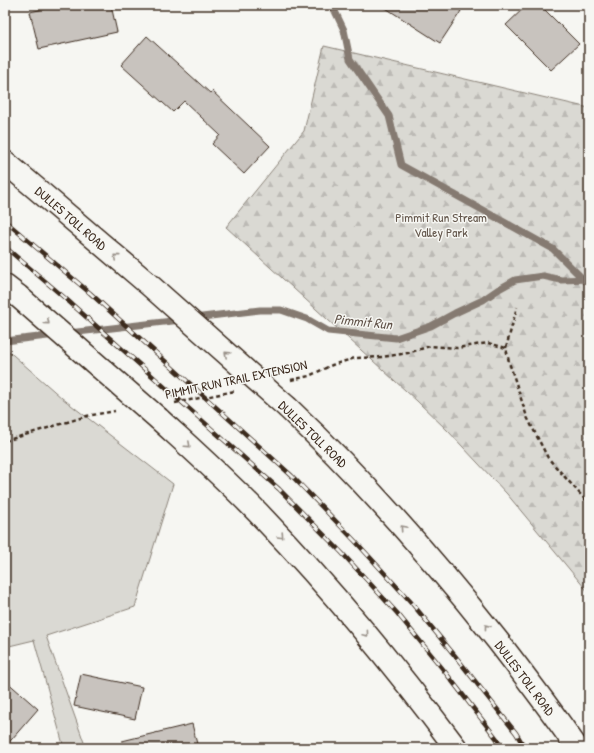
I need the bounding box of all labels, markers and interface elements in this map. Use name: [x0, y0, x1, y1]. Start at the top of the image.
street label: DULLES TOLL ROAD: [31, 182, 111, 255]
park label: Pimmit Run Stream Valley Park: [395, 208, 487, 241]
one-way arrow: [114, 255, 121, 262]
water label: Pimmit Run: [333, 309, 395, 334]
one-way arrow: [42, 317, 50, 324]
one-way arrow: [225, 351, 232, 358]
street label: PIMMIT RUN TRAIL EXTENSION: [163, 355, 309, 403]
street label: DULLES TOLL ROAD: [275, 396, 352, 472]
one-way arrow: [183, 441, 191, 448]
one-way arrow: [401, 525, 408, 532]
one-way arrow: [276, 531, 284, 539]
one-way arrow: [484, 625, 491, 632]
one-way arrow: [361, 630, 368, 637]
street label: DULLES TOLL ROAD: [491, 637, 560, 720]

